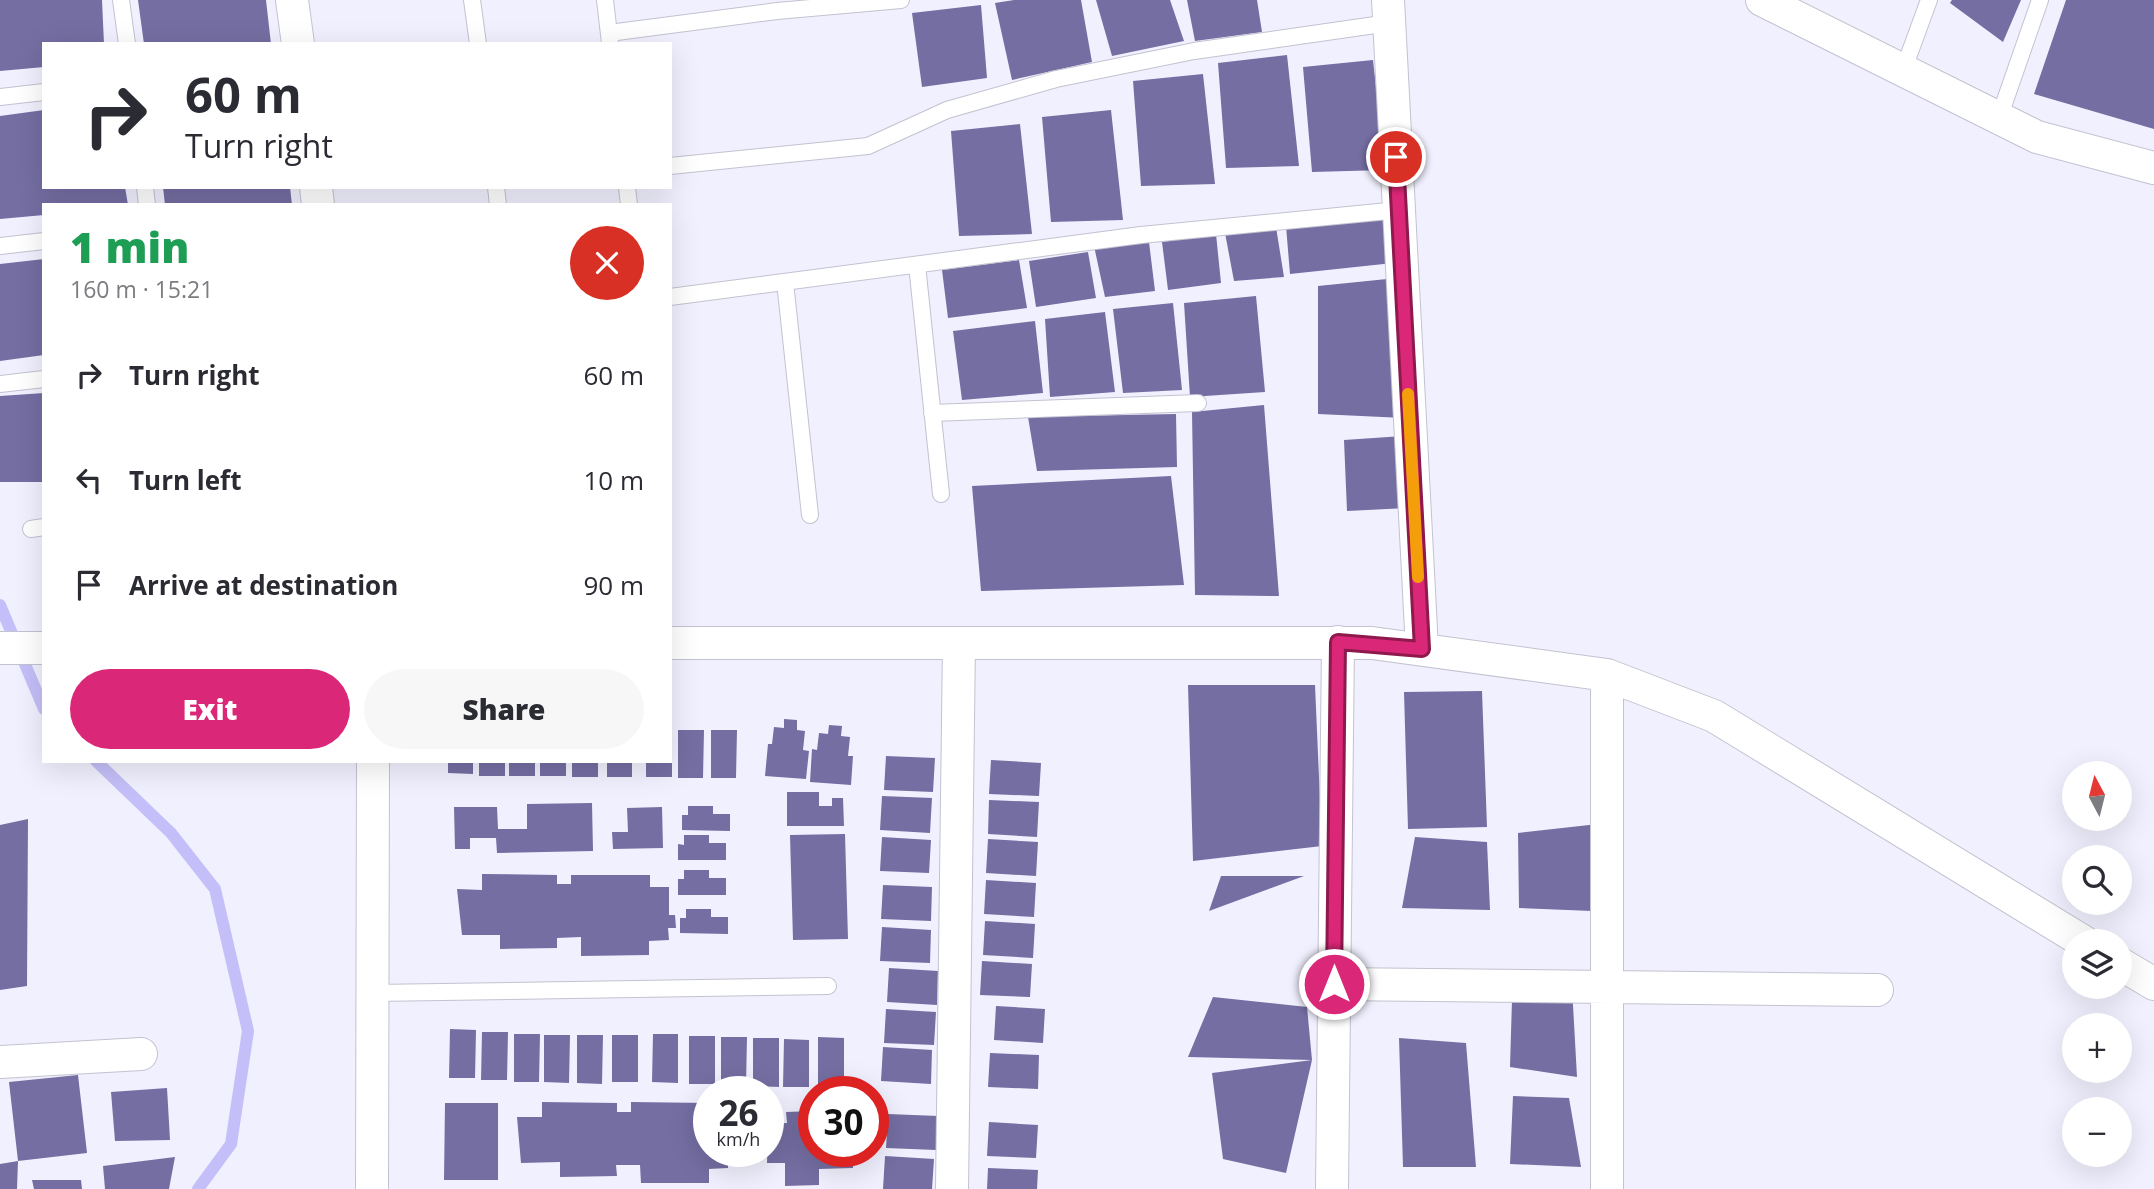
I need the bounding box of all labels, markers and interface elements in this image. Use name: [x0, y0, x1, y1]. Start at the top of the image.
text: 60 m: [185, 61, 302, 127]
icon: right: [70, 70, 161, 161]
text: Turn right: [185, 124, 333, 167]
pin: [1366, 127, 1426, 187]
icon: arrive: [1377, 138, 1415, 176]
text: 1 min: [70, 218, 189, 275]
button: close: [570, 226, 644, 300]
text: 160 m · 15:21: [70, 273, 213, 305]
icon: right: [70, 356, 108, 394]
text: Turn right: [129, 357, 260, 393]
text: 60 m: [583, 357, 644, 393]
icon: left: [70, 461, 108, 499]
text: Turn left: [129, 462, 241, 498]
text: 10 m: [583, 462, 644, 498]
icon: arrive: [70, 566, 108, 604]
text: Arrive at destination: [129, 567, 398, 603]
text: 90 m: [583, 567, 644, 603]
button: Exit: [70, 669, 350, 749]
button: Share: [364, 669, 644, 749]
north arrow: [2062, 761, 2132, 831]
map controls: [2062, 761, 2132, 1167]
button: search: [2062, 845, 2132, 915]
button: layers: [2062, 929, 2132, 999]
position arrow: [1297, 947, 1371, 1021]
button: +: [2062, 1013, 2132, 1083]
speed limit sign: 30: [798, 1076, 889, 1167]
text: 26: [718, 1089, 759, 1136]
button: −: [2062, 1097, 2132, 1167]
text: km/h: [717, 1127, 760, 1151]

